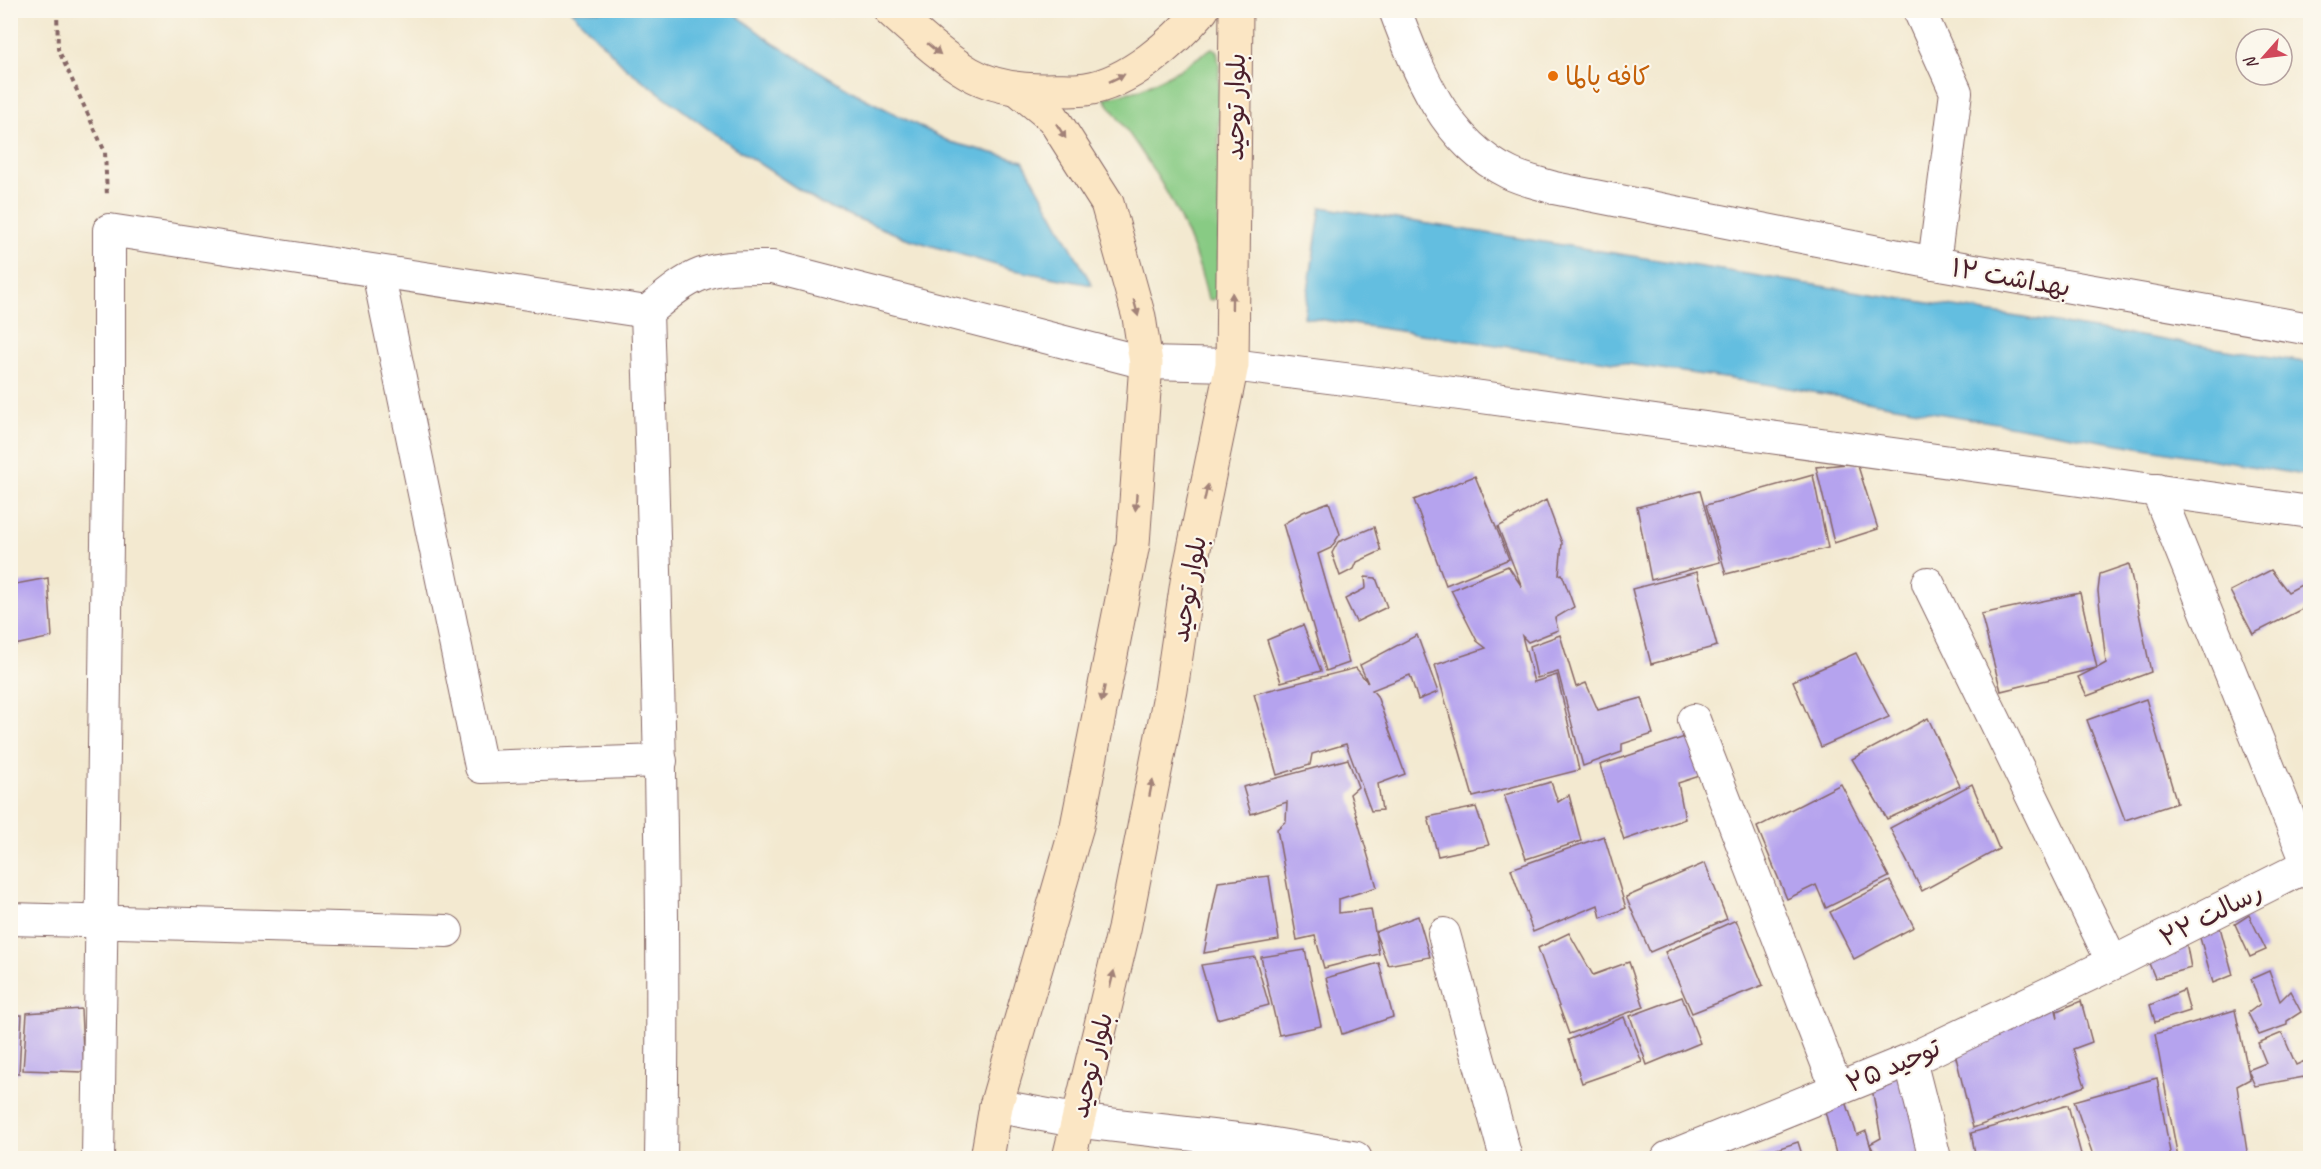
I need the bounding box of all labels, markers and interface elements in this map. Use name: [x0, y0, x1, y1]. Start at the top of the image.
north arrow: [2234, 27, 2294, 87]
one-way arrow: [926, 42, 941, 55]
text: N: [2239, 52, 2263, 73]
street label: بلوار توحید: [1218, 53, 1253, 161]
place label: کافه پالما: [1565, 60, 1650, 93]
marker: کافه پالما: [1546, 69, 1560, 83]
one-way arrow: [1108, 73, 1125, 82]
one-way arrow: [1055, 123, 1066, 139]
street label: بهداشت ۱۲: [1949, 251, 2073, 304]
one-way arrow: [1228, 291, 1237, 310]
one-way arrow: [1132, 299, 1142, 317]
one-way arrow: [1201, 484, 1211, 503]
one-way arrow: [1131, 492, 1141, 511]
street label: بلوار توحید: [1163, 533, 1214, 645]
one-way arrow: [1098, 684, 1107, 703]
one-way arrow: [1147, 778, 1156, 797]
street label: رسالت ۲۲: [2154, 874, 2268, 954]
one-way arrow: [1107, 970, 1117, 988]
street label: بلوار توحید: [1062, 1009, 1121, 1121]
street label: توحید ۲۵: [1841, 1031, 1946, 1100]

